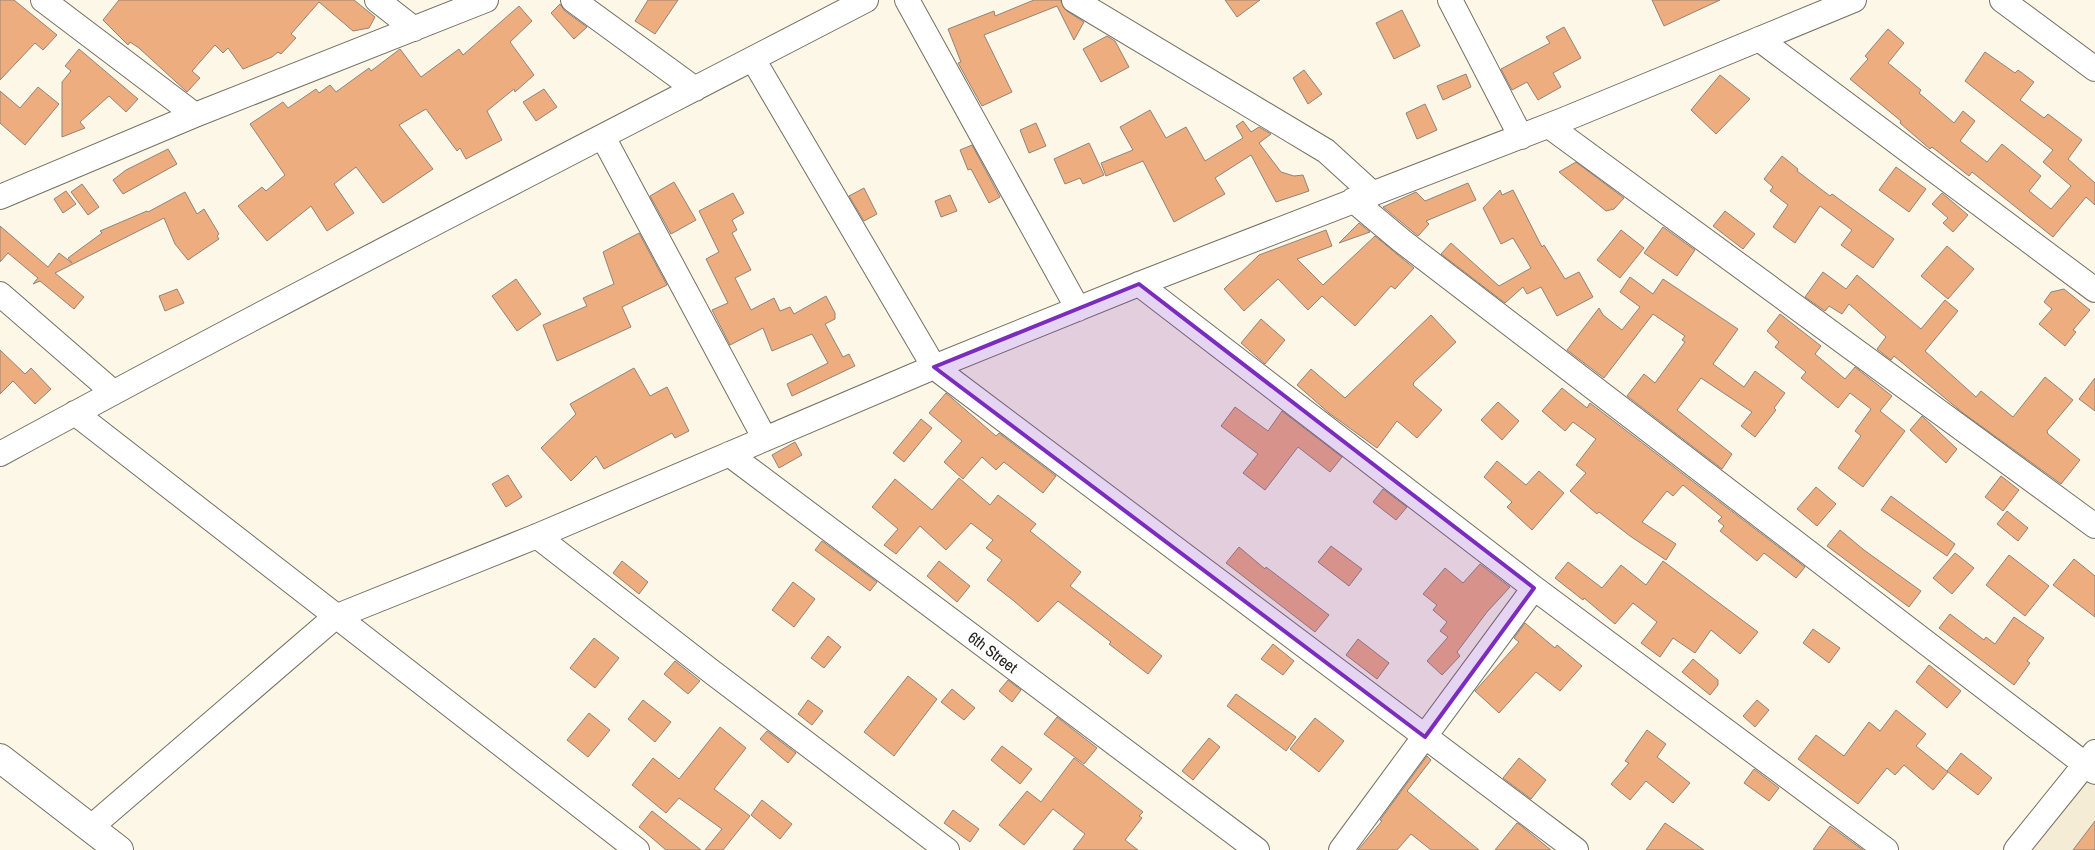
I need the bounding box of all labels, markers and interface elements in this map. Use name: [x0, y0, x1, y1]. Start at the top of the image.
street label: 6th Street: [964, 626, 1023, 678]

